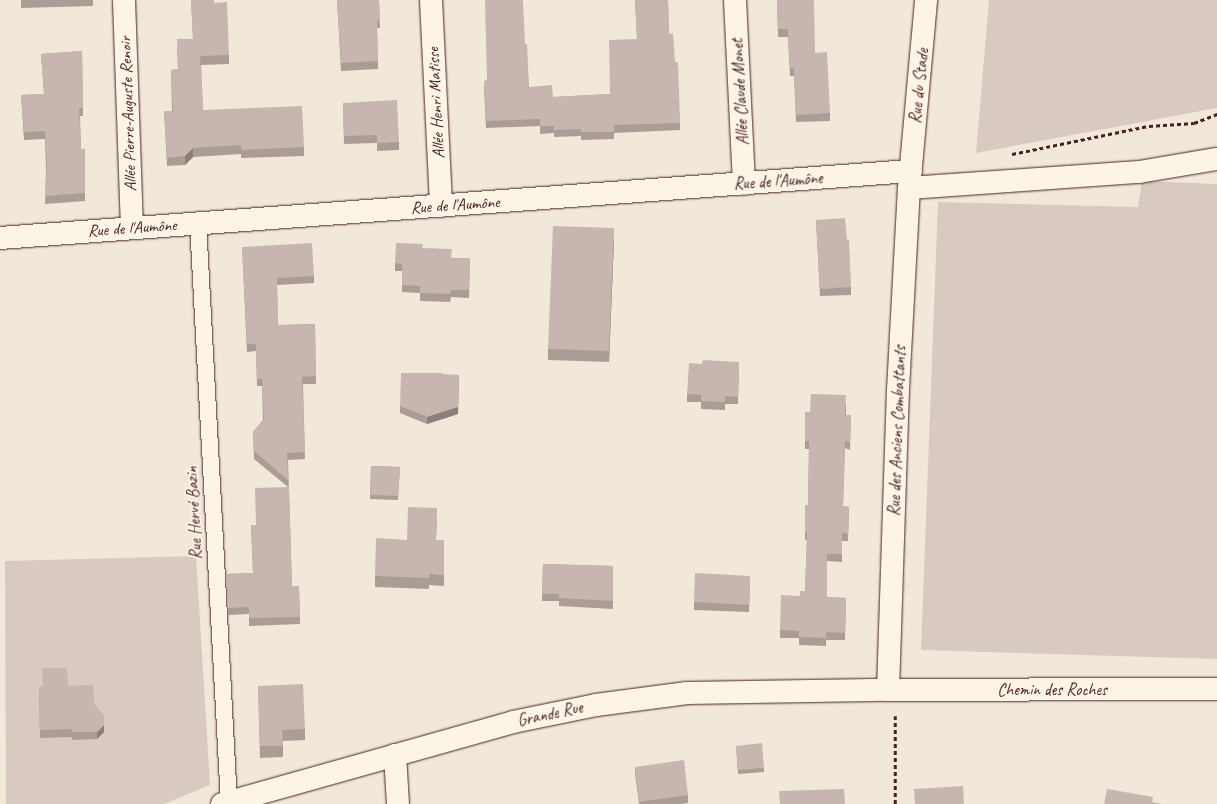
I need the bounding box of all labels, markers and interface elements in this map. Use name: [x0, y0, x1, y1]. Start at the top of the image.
street label: Allée Pierre-Auguste Renoir: [115, 36, 141, 192]
street label: Allée Claude Monet: [727, 38, 753, 146]
street label: Allée Henri Matisse: [423, 47, 449, 159]
street label: Rue du Stade: [905, 47, 933, 125]
street label: Rue de l'Aumône: [733, 168, 823, 194]
street label: Rue de l'Aumône: [410, 192, 500, 218]
street label: Rue de l'Aumône: [87, 215, 177, 241]
street label: Rue des Anciens Combattants: [884, 346, 910, 516]
street label: Rue Hervé Bazin: [181, 466, 207, 560]
street label: Chemin des Roches: [998, 680, 1106, 700]
street label: Grande Rue: [516, 697, 584, 731]

